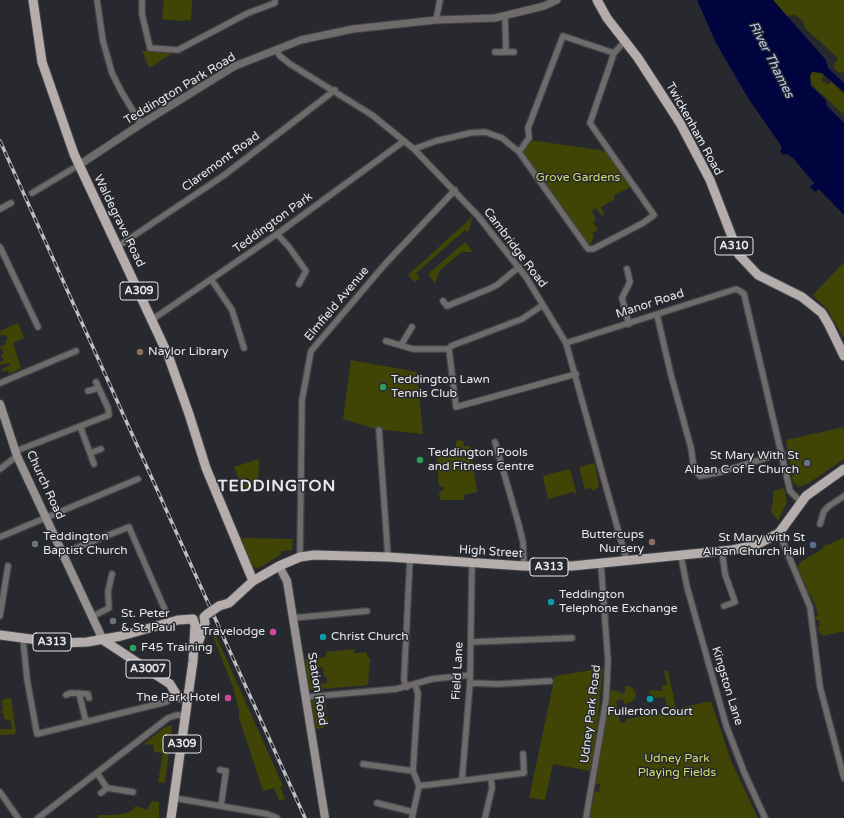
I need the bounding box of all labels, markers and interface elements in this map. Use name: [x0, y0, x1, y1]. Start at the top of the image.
water label: River Thames: [745, 19, 797, 101]
street label: Teddington Park Road: [122, 50, 238, 128]
street label: Twickenham Road: [662, 80, 726, 178]
street label: Claremont Road: [179, 129, 263, 195]
park label: Grove Gardens: [536, 171, 620, 185]
street label: Waldegrave Road: [90, 173, 148, 269]
street label: Teddington Park: [231, 189, 315, 257]
street label: Cambridge Road: [480, 205, 550, 291]
road number: A310: [715, 237, 753, 255]
street label: Elmfield Avenue: [302, 264, 372, 344]
road number: A309: [120, 282, 158, 300]
street label: Manor Road: [614, 286, 686, 322]
place label: Naylor Library: [148, 345, 229, 359]
marker: Naylor Library: [135, 347, 145, 357]
place label: Teddington Lawn Tennis Club: [391, 373, 490, 401]
marker: Teddington Lawn Tennis Club: [378, 382, 388, 392]
place label: Teddington Pools and Fitness Centre: [428, 446, 534, 474]
street label: Church Road: [23, 448, 67, 522]
place label: St Mary With St Alban C of E Church: [684, 449, 799, 477]
marker: Teddington Pools and Fitness Centre: [415, 455, 425, 465]
marker: St Mary With St Alban C of E Church: [802, 458, 812, 468]
district label: TEDDINGTON: [218, 477, 336, 497]
place label: Buttercups Nursery: [581, 528, 644, 556]
place label: Teddington Baptist Church: [43, 530, 128, 558]
place label: St Mary with St Alban Church Hall: [702, 531, 805, 559]
marker: Buttercups Nursery: [647, 537, 657, 547]
marker: Teddington Baptist Church: [30, 539, 40, 549]
marker: St Mary with St Alban Church Hall: [808, 540, 818, 550]
street label: High Street: [458, 543, 524, 561]
road number: A313: [530, 558, 568, 576]
place label: Teddington Telephone Exchange: [559, 588, 678, 616]
marker: Teddington Telephone Exchange: [546, 597, 556, 607]
place label: St. Peter & St. Paul: [121, 607, 176, 635]
marker: St. Peter & St. Paul: [108, 616, 118, 626]
place label: Travelodge: [202, 625, 265, 639]
marker: Travelodge: [268, 627, 278, 637]
place label: Christ Church: [331, 630, 409, 644]
marker: Christ Church: [318, 632, 328, 642]
road number: A313: [33, 633, 71, 651]
place label: F45 Training: [141, 641, 213, 655]
street label: Field Lane: [449, 641, 467, 701]
marker: F45 Training: [128, 643, 138, 653]
street label: Kingston Lane: [708, 645, 746, 727]
street label: Station Road: [304, 651, 330, 727]
road number: A3007: [126, 660, 170, 678]
street label: Udney Park Road: [578, 664, 604, 764]
place label: The Park Hotel: [136, 691, 220, 705]
marker: The Park Hotel: [223, 693, 233, 703]
marker: Fullerton Court: [645, 694, 655, 704]
place label: Fullerton Court: [607, 705, 693, 719]
road number: A309: [163, 735, 201, 753]
park label: Udney Park Playing Fields: [638, 752, 716, 780]

